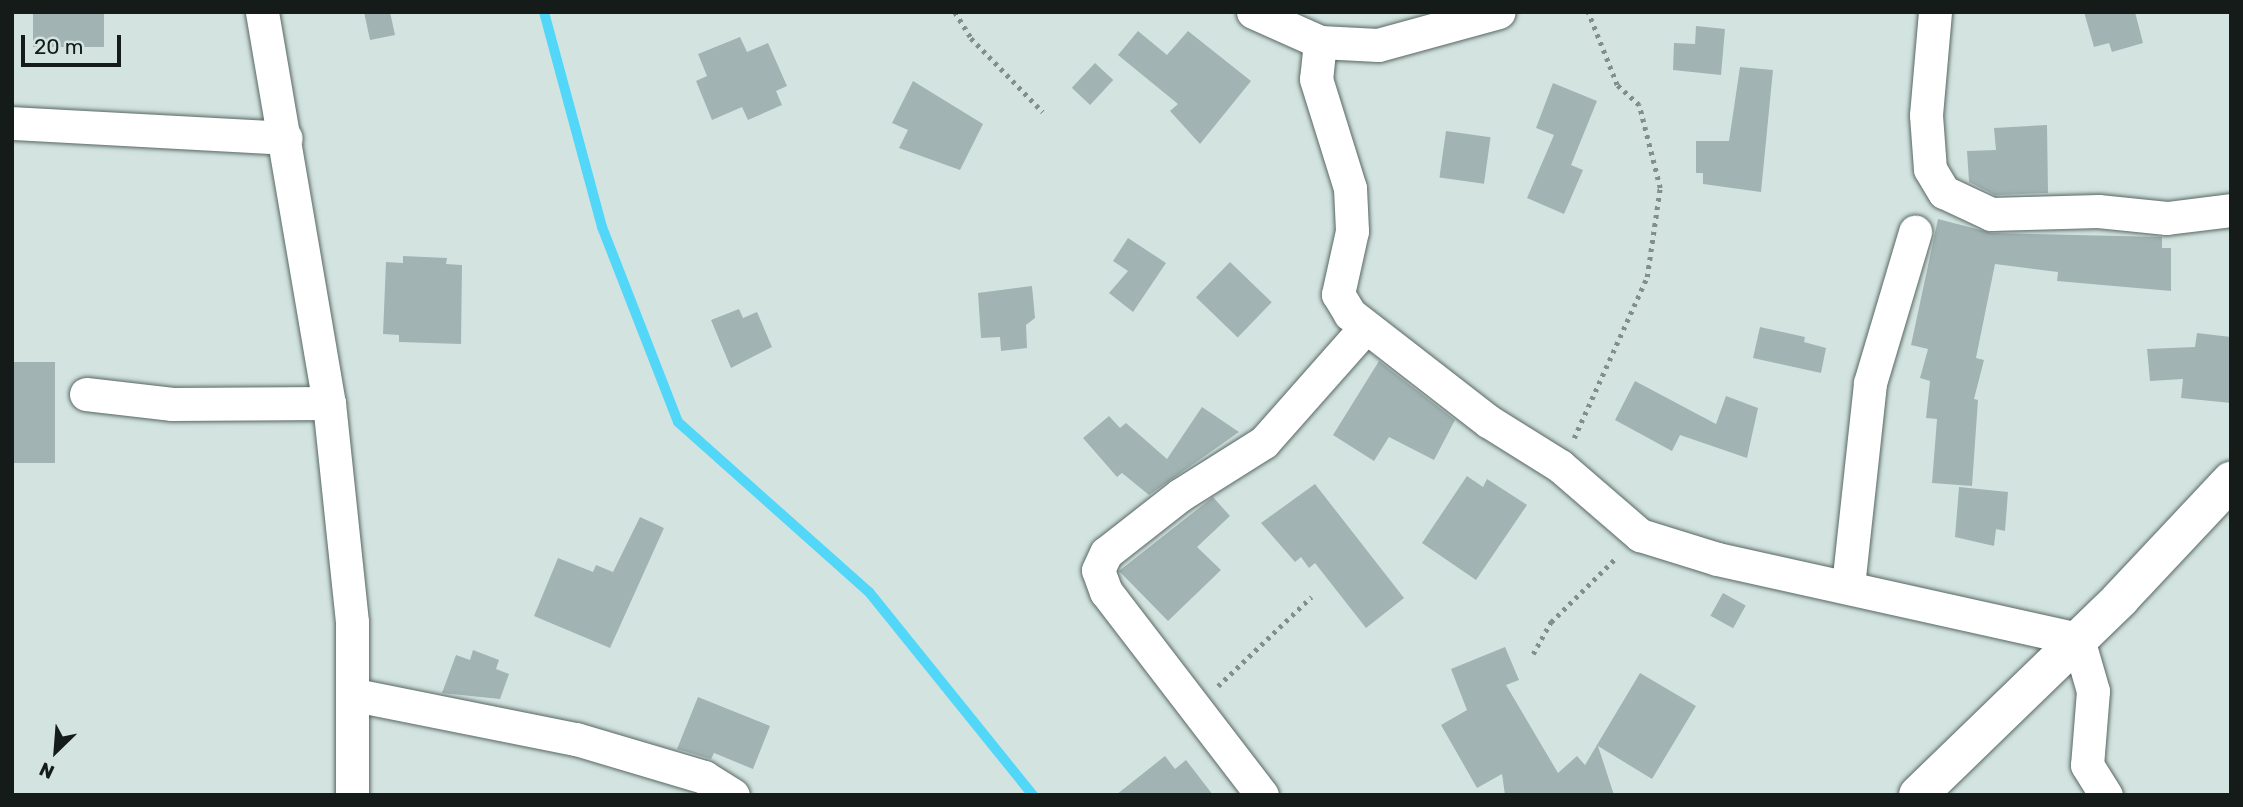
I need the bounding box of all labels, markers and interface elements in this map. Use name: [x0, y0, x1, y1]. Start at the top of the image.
scale bar: [24, 21, 124, 65]
text: 20 m: [34, 34, 83, 59]
north arrow: [21, 716, 91, 786]
text: N: [36, 757, 58, 784]

